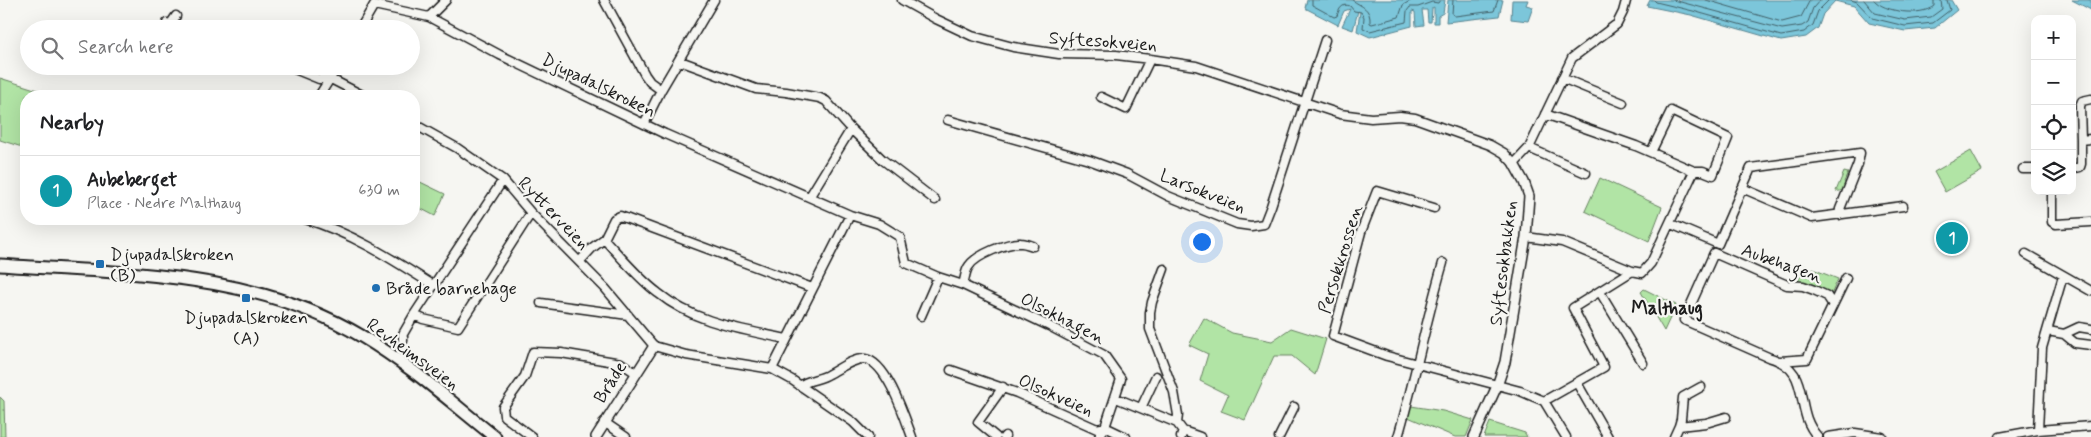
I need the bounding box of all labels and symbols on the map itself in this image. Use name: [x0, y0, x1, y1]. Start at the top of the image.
street label: Syftesokveien: [1048, 26, 1158, 58]
street label: Djupadalskroken: [537, 48, 660, 124]
street label: Larsokveien: [1156, 164, 1249, 220]
street label: Rytterveien: [512, 172, 594, 256]
street label: Syftesokbakken: [1484, 199, 1524, 327]
street label: Persokkrossen: [1313, 202, 1369, 317]
pin: 1: [1936, 219, 1968, 257]
your location: [1189, 229, 1215, 255]
street label: Aubehagen: [1737, 238, 1825, 292]
place label: Djupadalskroken (B): [110, 243, 234, 288]
marker: Djupadalskroken (B): [94, 258, 106, 270]
place label: Bråde barnehage: [386, 277, 517, 302]
marker: Bråde barnehage: [370, 282, 382, 294]
street label: Olsokhagen: [1015, 287, 1109, 352]
marker: Djupadalskroken (A): [240, 292, 252, 304]
district label: Malthaug: [1631, 296, 1703, 322]
place label: Djupadalskroken (A): [184, 306, 308, 351]
street label: Revheimsveien: [361, 313, 464, 397]
street label: Bråde: [589, 357, 633, 408]
street label: Olsokveien: [1014, 369, 1097, 423]

